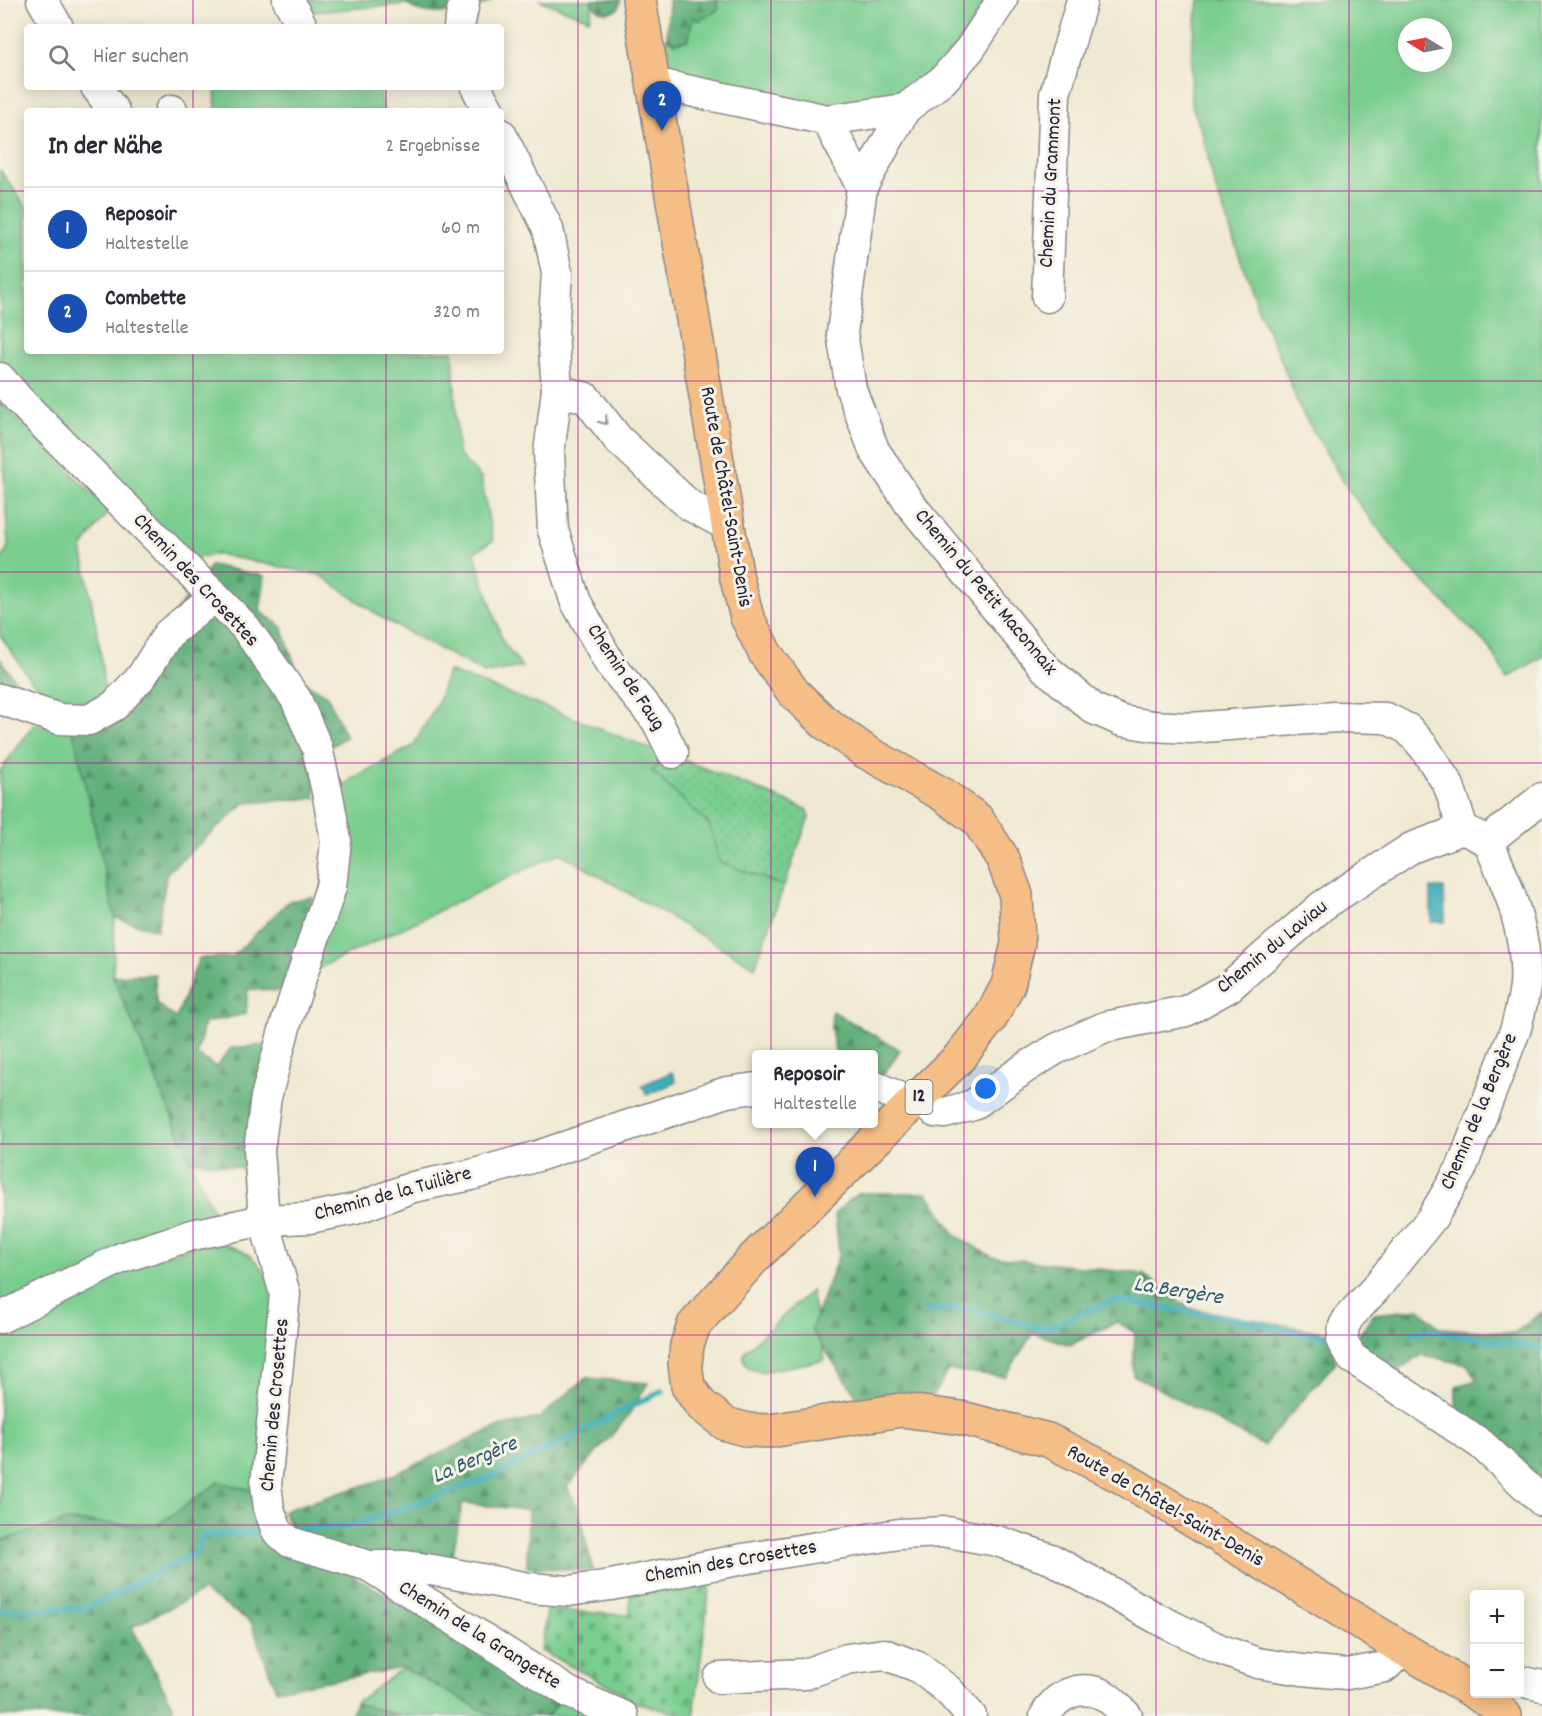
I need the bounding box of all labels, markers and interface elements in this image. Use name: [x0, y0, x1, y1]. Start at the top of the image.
north arrow: [1398, 18, 1452, 72]
search box: [24, 24, 504, 90]
icon: search: [45, 41, 78, 74]
text: Hier suchen: [93, 42, 189, 73]
pin: 2: [642, 82, 682, 131]
street label: Chemin du Grammont: [1033, 97, 1071, 268]
text: In der Nähe: [48, 129, 162, 166]
text: 2 Ergebnisse: [385, 133, 480, 161]
text: Reposoir: [105, 200, 177, 231]
text: 1: [65, 215, 70, 243]
text: 60 m: [441, 215, 480, 243]
text: Haltestelle: [105, 231, 188, 259]
text: Combette: [105, 284, 186, 315]
text: 2: [63, 299, 72, 327]
text: 320 m: [433, 299, 480, 327]
text: Haltestelle: [105, 315, 188, 343]
street label: Route de Châtel-Saint-Denis: [691, 384, 759, 610]
one-way arrow: [596, 414, 607, 425]
street label: Chemin du Petit Maconnaix: [906, 503, 1064, 683]
street label: Chemin des Crosettes: [125, 507, 265, 655]
street label: Chemin de Faug: [578, 618, 672, 738]
street label: Chemin du Laviau: [1211, 894, 1335, 1002]
street label: Chemin de la Bergère: [1433, 1029, 1527, 1195]
popup: [752, 1050, 878, 1128]
text: Reposoir: [773, 1060, 845, 1091]
your location: [971, 1074, 1000, 1103]
road number: 12: [906, 1080, 932, 1114]
text: Haltestelle: [773, 1091, 857, 1119]
pin: 1: [796, 1148, 834, 1197]
street label: Chemin de la Tuilière: [311, 1160, 475, 1230]
water label: La Bergère: [1131, 1270, 1226, 1315]
street label: Chemin des Crosettes: [253, 1317, 299, 1493]
water label: La Bergère: [428, 1429, 523, 1493]
street label: Route de Châtel-Saint-Denis: [1060, 1438, 1270, 1576]
street label: Chemin des Crosettes: [643, 1533, 819, 1593]
street label: Chemin de la Grangette: [392, 1574, 566, 1698]
map controls: [1470, 1590, 1524, 1698]
button: +: [1470, 1590, 1524, 1644]
button: −: [1470, 1644, 1524, 1698]

